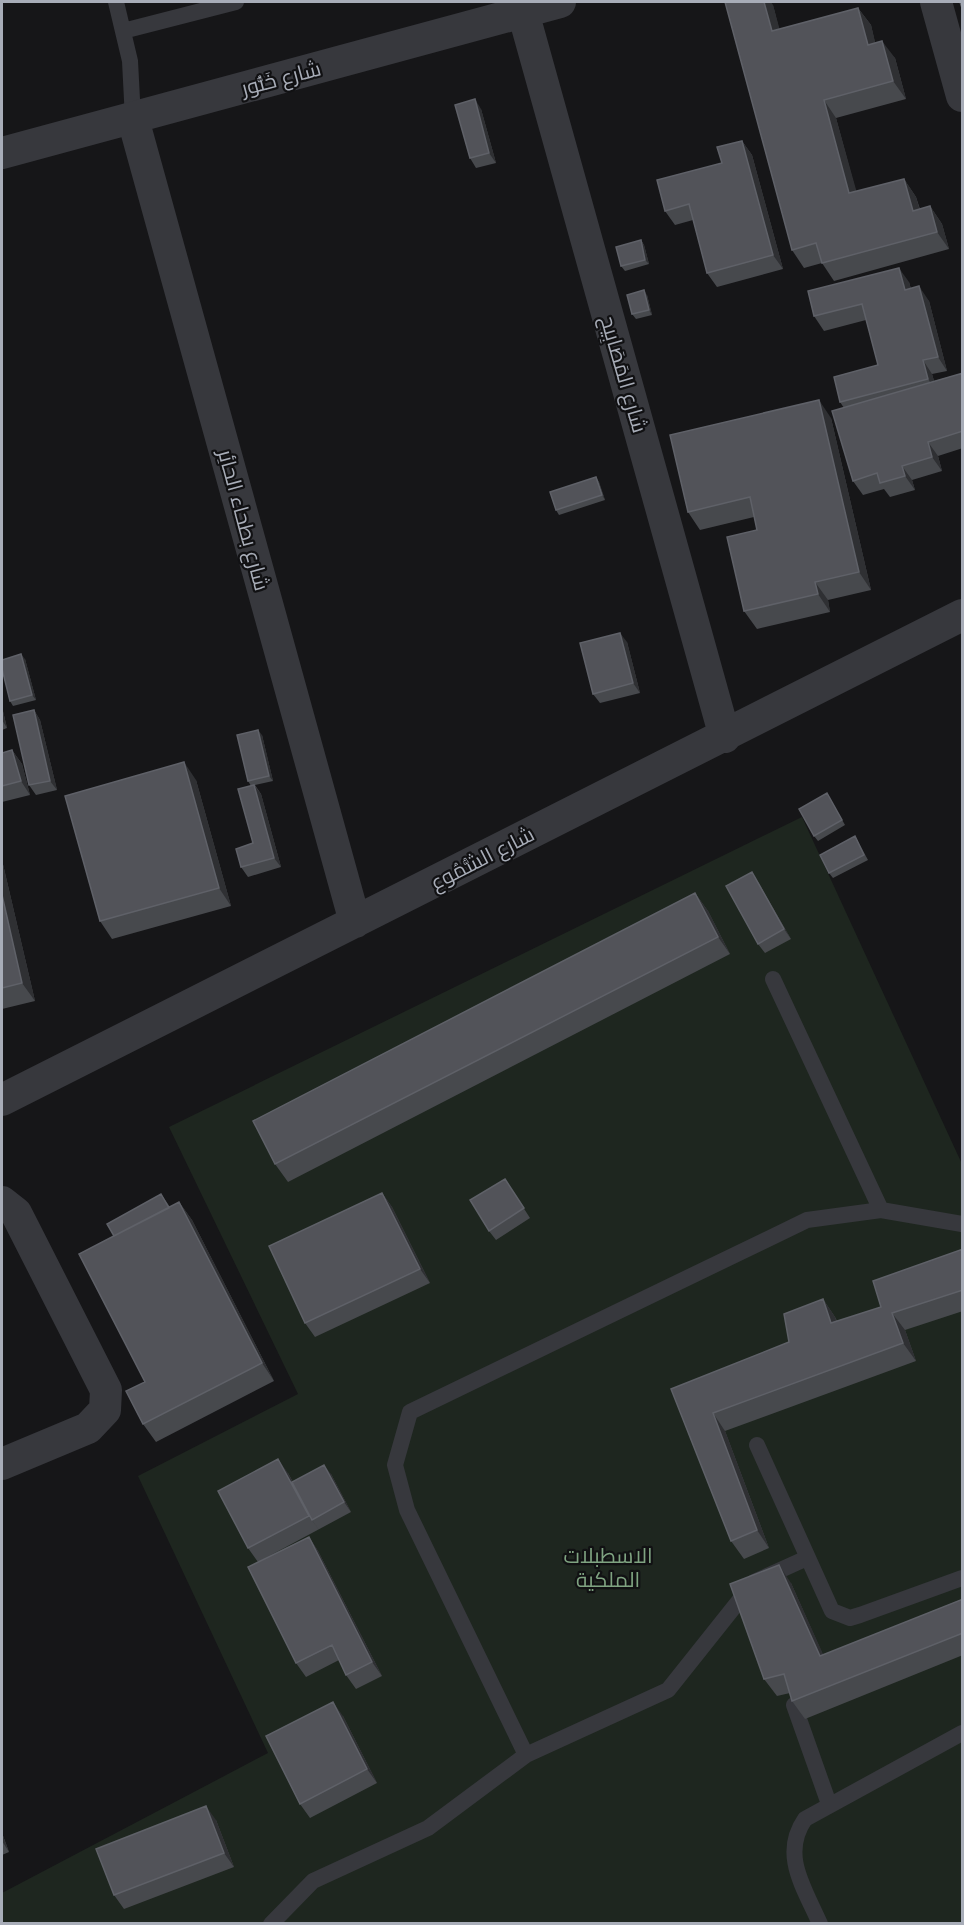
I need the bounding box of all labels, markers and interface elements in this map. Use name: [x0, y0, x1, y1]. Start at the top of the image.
street label: شارع خَنُّور: [237, 55, 324, 103]
street label: شارع المَصَابِيح: [593, 313, 653, 436]
street label: شارع بطحاء الحائِر: [211, 446, 275, 594]
street label: شارع الشُّمُوع: [426, 821, 539, 897]
park label: الاسطبلات الملكية: [563, 1543, 653, 1592]

